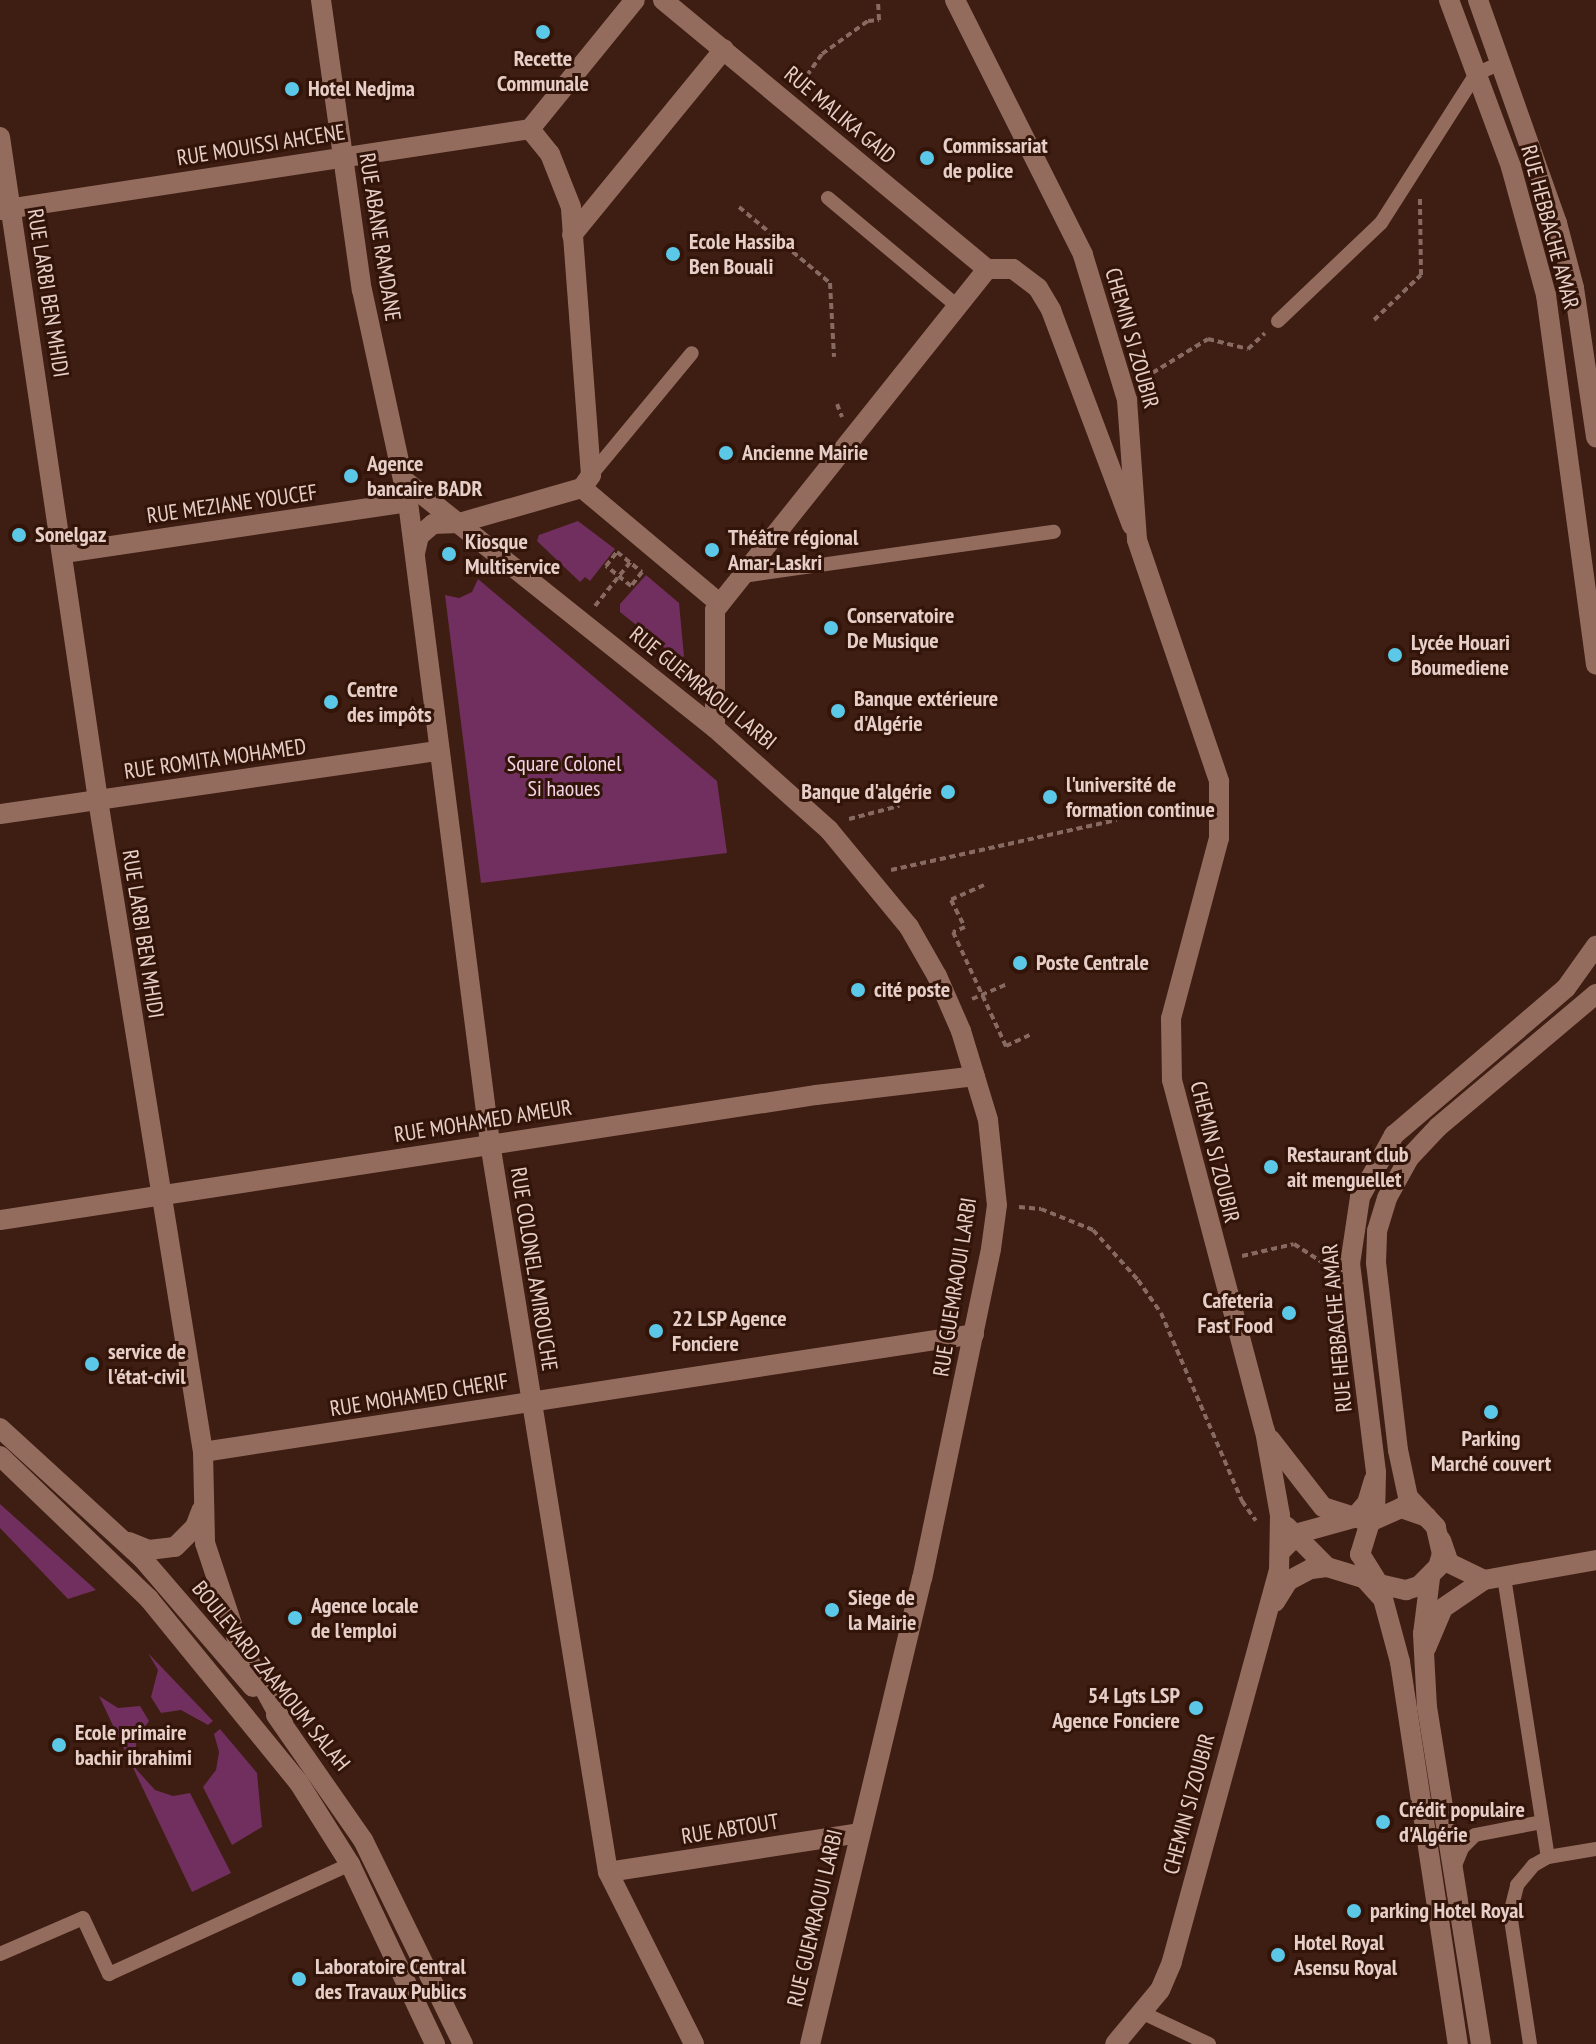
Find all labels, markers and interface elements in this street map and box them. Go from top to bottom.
marker: Recette Communale [534,23,552,41]
place label: Recette Communale [497,45,589,96]
street label: RUE MALIKA GAID [779,61,901,169]
place label: Hotel Nedjma [308,76,415,102]
marker: Hotel Nedjma [283,80,301,98]
street label: RUE MOUISSI AHCENE [175,119,347,171]
place label: Commissariat de police [943,132,1048,184]
street label: RUE HEBBACHE AMAR [1515,142,1585,312]
marker: Commissariat de police [918,149,936,167]
street label: RUE ABANE RAMDANE [354,151,406,323]
street label: RUE LARBI BEN MHIDI [22,207,74,379]
place label: Ecole Hassiba Ben Bouali [689,228,795,280]
marker: Ecole Hassiba Ben Bouali [664,245,682,263]
street label: CHEMIN SI ZOUBIR [1099,265,1165,411]
place label: Ancienne Mairie [742,440,868,466]
marker: Ancienne Mairie [717,444,735,462]
place label: Agence bancaire BADR [367,450,482,502]
marker: Agence bancaire BADR [342,467,360,485]
street label: RUE MEZIANE YOUCEF [145,479,319,529]
place label: Sonelgaz [35,522,106,548]
place label: Théâtre régional Amar-Laskri [728,524,858,576]
marker: Sonelgaz [10,526,28,544]
place label: Kiosque Multiservice [465,528,560,580]
marker: Théâtre régional Amar-Laskri [703,541,721,559]
marker: Kiosque Multiservice [440,545,458,563]
place label: Conservatoire De Musique [847,602,955,654]
marker: Conservatoire De Musique [822,619,840,637]
street label: RUE GUEMRAOUI LARBI [624,621,782,755]
place label: Lycée Houari Boumediene [1411,629,1510,680]
marker: Lycée Houari Boumediene [1386,646,1404,664]
place label: Centre des impôts [347,676,432,728]
place label: Banque extérieure d'Algérie [854,685,998,736]
marker: Centre des impôts [322,693,340,711]
marker: Banque extérieure d'Algérie [829,702,847,720]
street label: RUE ROMITA MOHAMED [122,733,308,785]
park label: Square Colonel Si haoues [507,750,621,802]
place label: l'université de formation continue [1066,771,1215,822]
place label: Banque d'algérie [801,779,932,805]
marker: Banque d'algérie [939,783,957,801]
marker: l'université de formation continue [1041,788,1059,806]
street label: RUE LARBI BEN MHIDI [117,848,169,1020]
place label: Poste Centrale [1036,950,1149,976]
marker: Poste Centrale [1011,954,1029,972]
place label: cité poste [874,977,950,1003]
marker: cité poste [849,981,867,999]
street label: CHEMIN SI ZOUBIR [1185,1078,1245,1226]
street label: RUE MOHAMED AMEUR [392,1094,574,1148]
place label: Restaurant club ait menguellet [1287,1141,1409,1192]
marker: Restaurant club ait menguellet [1262,1158,1280,1176]
street label: RUE COLONEL AMIROUCHE [505,1165,563,1373]
street label: RUE GUEMRAOUI LARBI [928,1196,982,1378]
street label: RUE HEBBACHE AMAR [1316,1242,1358,1414]
place label: Cafeteria Fast Food [1197,1287,1273,1338]
marker: Cafeteria Fast Food [1280,1304,1298,1322]
place label: 22 LSP Agence Fonciere [672,1305,788,1356]
marker: 22 LSP Agence Fonciere [647,1322,665,1340]
place label: service de l'état-civil [108,1338,186,1390]
marker: service de l'état-civil [83,1355,101,1373]
street label: RUE MOHAMED CHERIF [328,1368,510,1422]
marker: Parking Marché couvert [1482,1403,1500,1421]
place label: Parking Marché couvert [1431,1425,1551,1476]
street label: BOULEVARD ZAAMOUM SALAH [186,1576,356,1776]
place label: Siege de la Mairie [848,1584,916,1636]
place label: Agence locale de l'emploi [311,1592,419,1644]
marker: Siege de la Mairie [823,1601,841,1619]
marker: Agence locale de l'emploi [286,1609,304,1627]
place label: 54 Lgts LSP Agence Fonciere [1052,1682,1180,1734]
marker: 54 Lgts LSP Agence Fonciere [1187,1699,1205,1717]
place label: Ecole primaire bachir ibrahimi [75,1719,192,1770]
street label: CHEMIN SI ZOUBIR [1157,1731,1221,1877]
marker: Ecole primaire bachir ibrahimi [50,1736,68,1754]
place label: Crédit populaire d'Algérie [1399,1796,1525,1848]
street label: RUE ABTOUT [679,1808,781,1850]
marker: Crédit populaire d'Algérie [1374,1813,1392,1831]
street label: RUE GUEMRAOUI LARBI [782,1827,848,2009]
place label: parking Hotel Royal [1370,1898,1524,1924]
marker: parking Hotel Royal [1345,1902,1363,1920]
place label: Hotel Royal Asensu Royal [1294,1929,1397,1980]
marker: Hotel Royal Asensu Royal [1269,1946,1287,1964]
place label: Laboratoire Central des Travaux Publics [315,1953,468,2004]
marker: Laboratoire Central des Travaux Publics [290,1970,308,1988]

